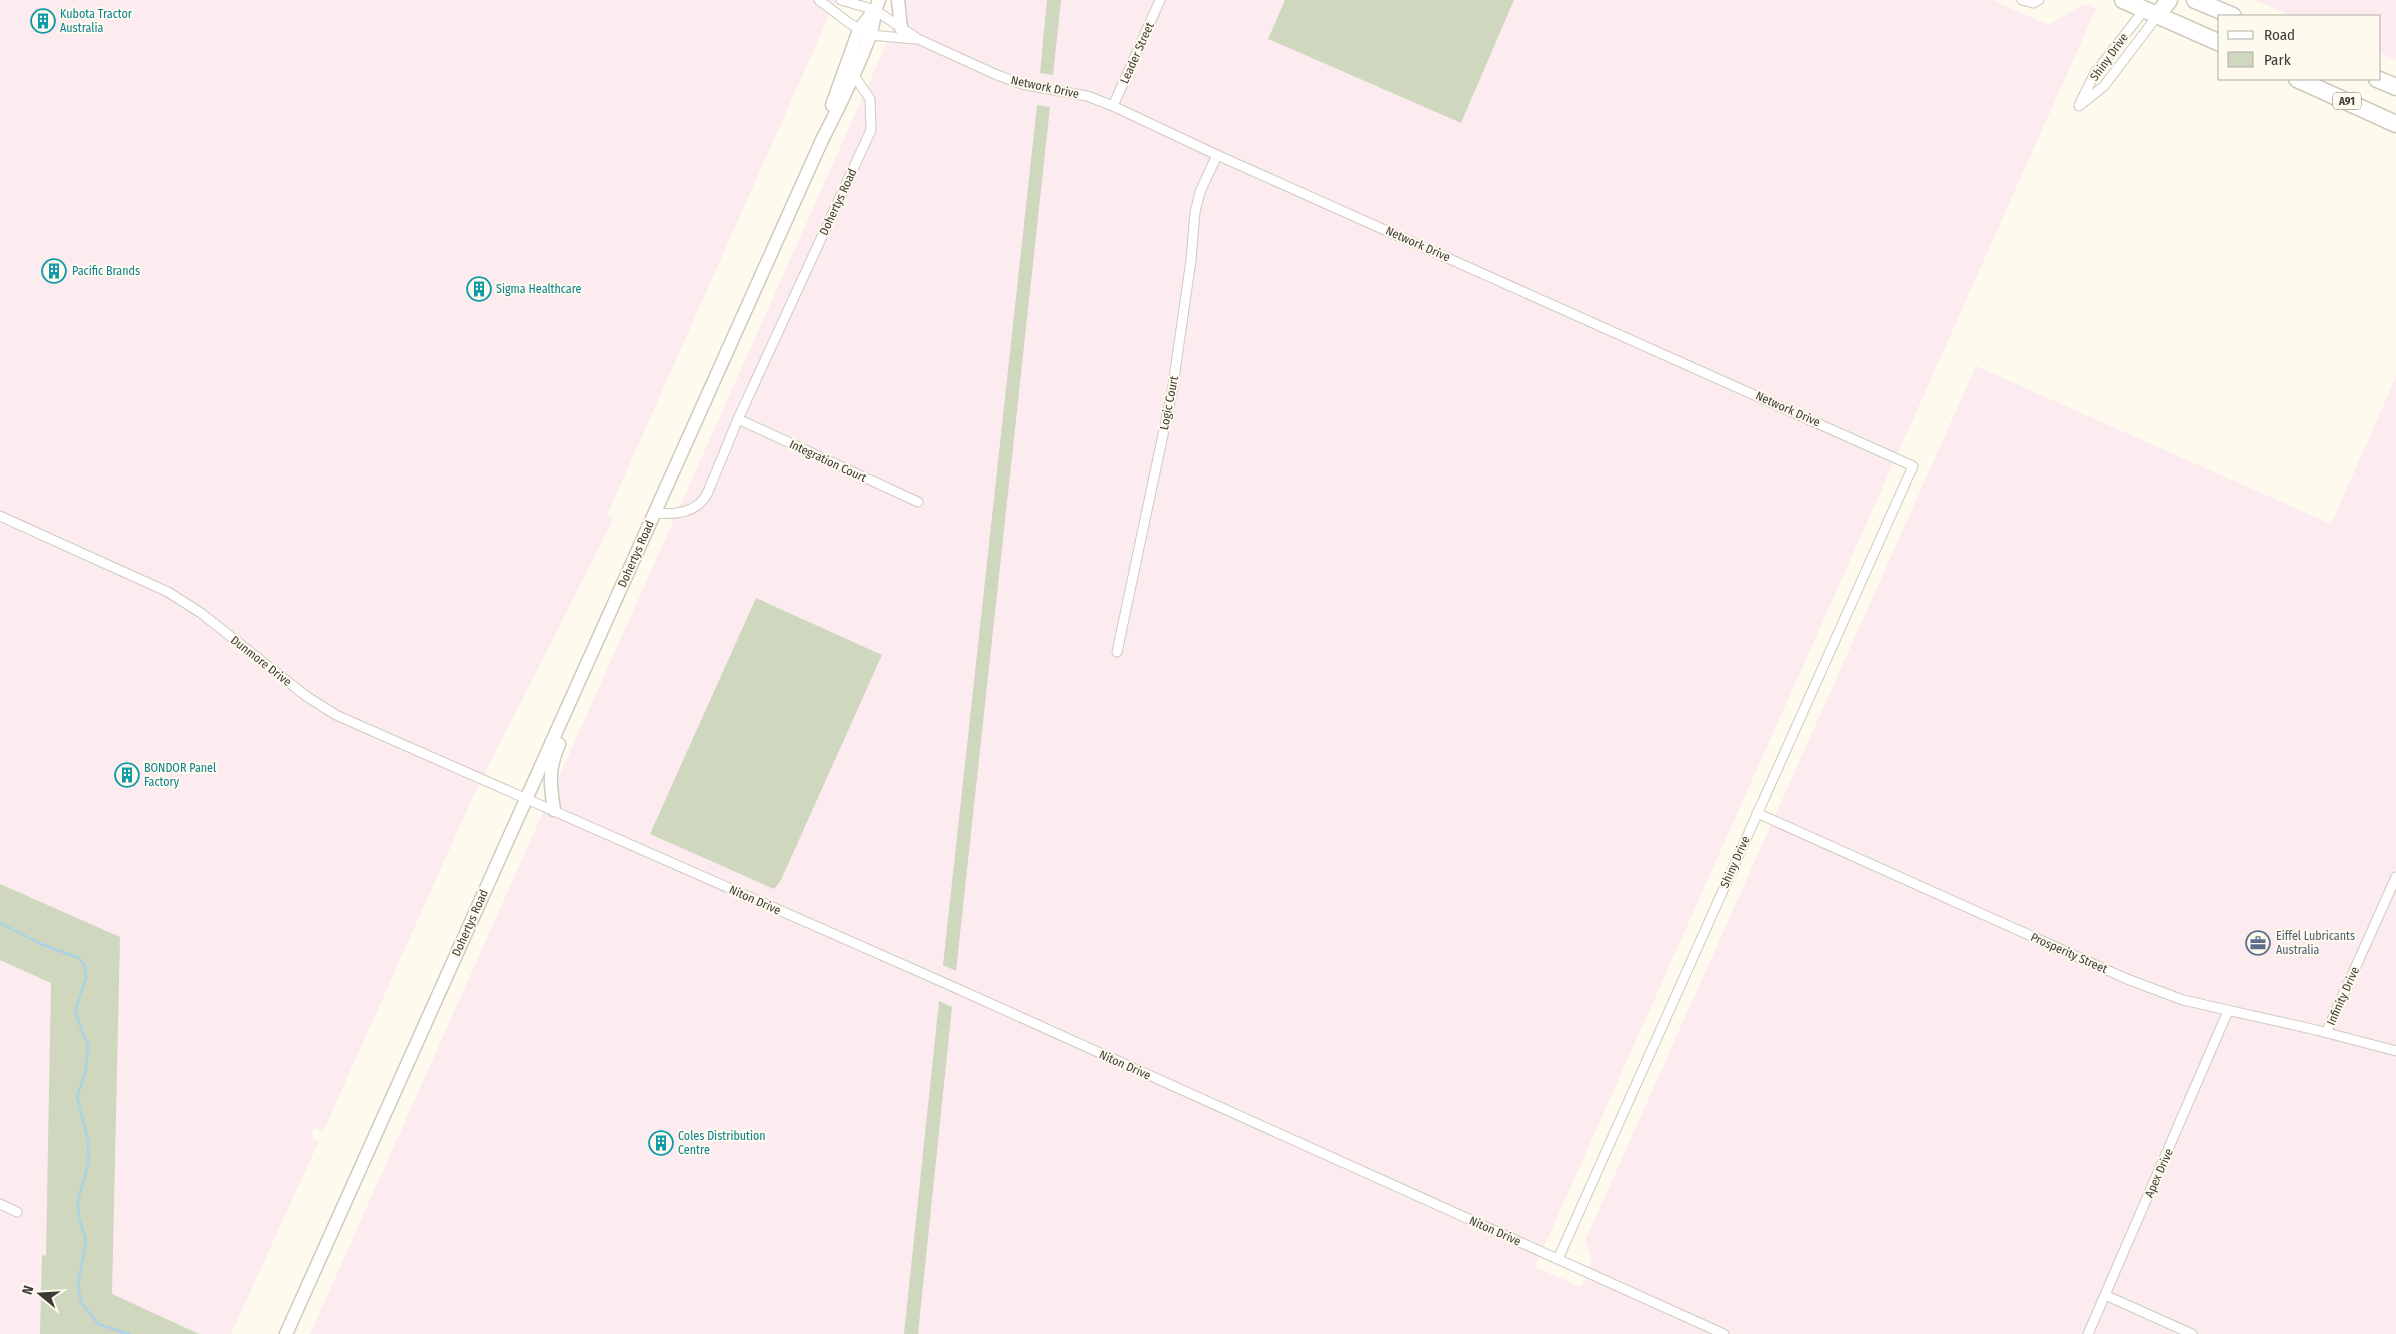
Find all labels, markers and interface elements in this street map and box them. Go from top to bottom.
place label: Kubota Tractor Australia [60,7,133,35]
building icon: Kubota Tractor Australia [30,8,56,34]
legend [2218,15,2381,80]
street label: Leader Street [1117,20,1157,86]
text: Road [2264,26,2295,44]
street label: Shiny Drive [2087,31,2131,83]
text: Park [2264,51,2291,69]
street label: Network Drive [1010,73,1080,101]
road number: A91 [2333,92,2361,110]
street label: Dohertys Road [817,167,859,237]
street label: Network Drive [1383,224,1453,265]
building icon: Pacific Brands [41,258,67,284]
place label: Pacific Brands [72,264,140,278]
building icon: Sigma Healthcare [466,276,492,302]
place label: Sigma Healthcare [496,282,582,296]
street label: Logic Court [1157,375,1181,431]
street label: Network Drive [1753,389,1823,430]
street label: Integration Court [787,437,869,485]
street label: Dohertys Road [615,518,657,590]
street label: Dunmore Drive [228,633,294,689]
place label: BONDOR Panel Factory [144,761,216,789]
building icon: BONDOR Panel Factory [114,762,140,788]
street label: Shiny Drive [1717,834,1753,890]
street label: Niton Drive [727,882,783,918]
street label: Dohertys Road [449,887,491,959]
place label: Eiffel Lubricants Australia [2276,929,2355,957]
street label: Prosperity Street [2029,930,2110,976]
office icon: Eiffel Lubricants Australia [2245,930,2271,956]
street label: Infinity Drive [2324,965,2362,1027]
street label: Niton Drive [1097,1047,1153,1083]
place label: Coles Distribution Centre [678,1129,766,1157]
building icon: Coles Distribution Centre [648,1130,674,1156]
street label: Apex Drive [2142,1146,2176,1200]
street label: Niton Drive [1467,1213,1523,1249]
north arrow [15,1269,65,1319]
text: N [19,1284,37,1297]

